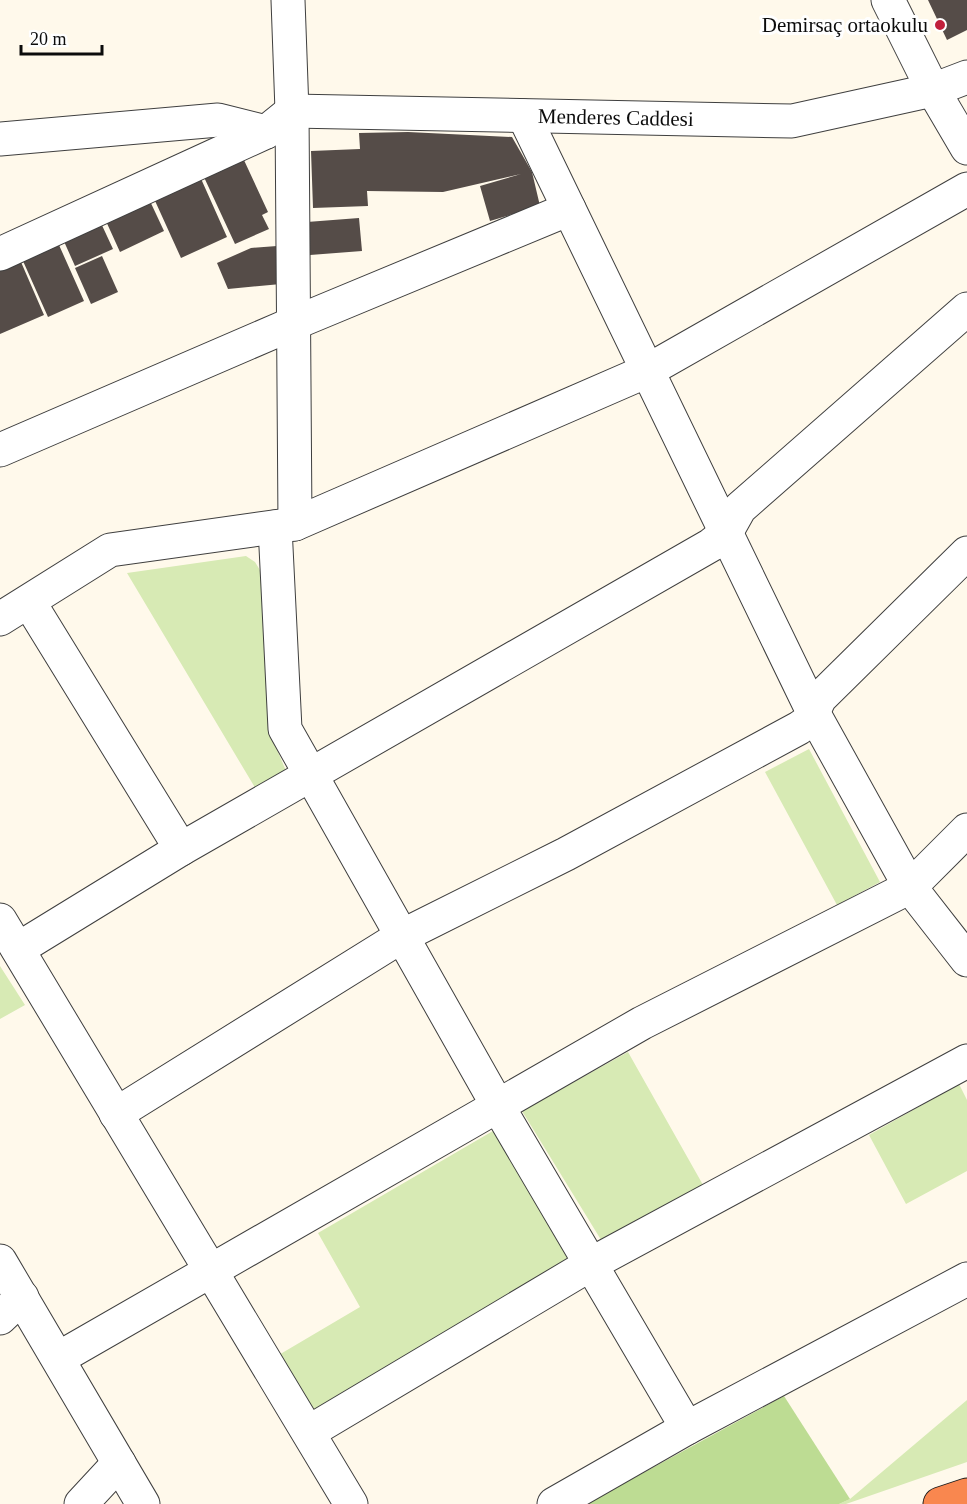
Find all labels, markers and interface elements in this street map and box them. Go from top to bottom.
place label: Demirsaç ortaokulu [762,13,928,37]
scale bar [21,18,102,56]
marker: Demirsaç ortaokulu [933,18,947,32]
text: 20 m [30,29,67,49]
street label: Menderes Caddesi [538,104,694,131]

